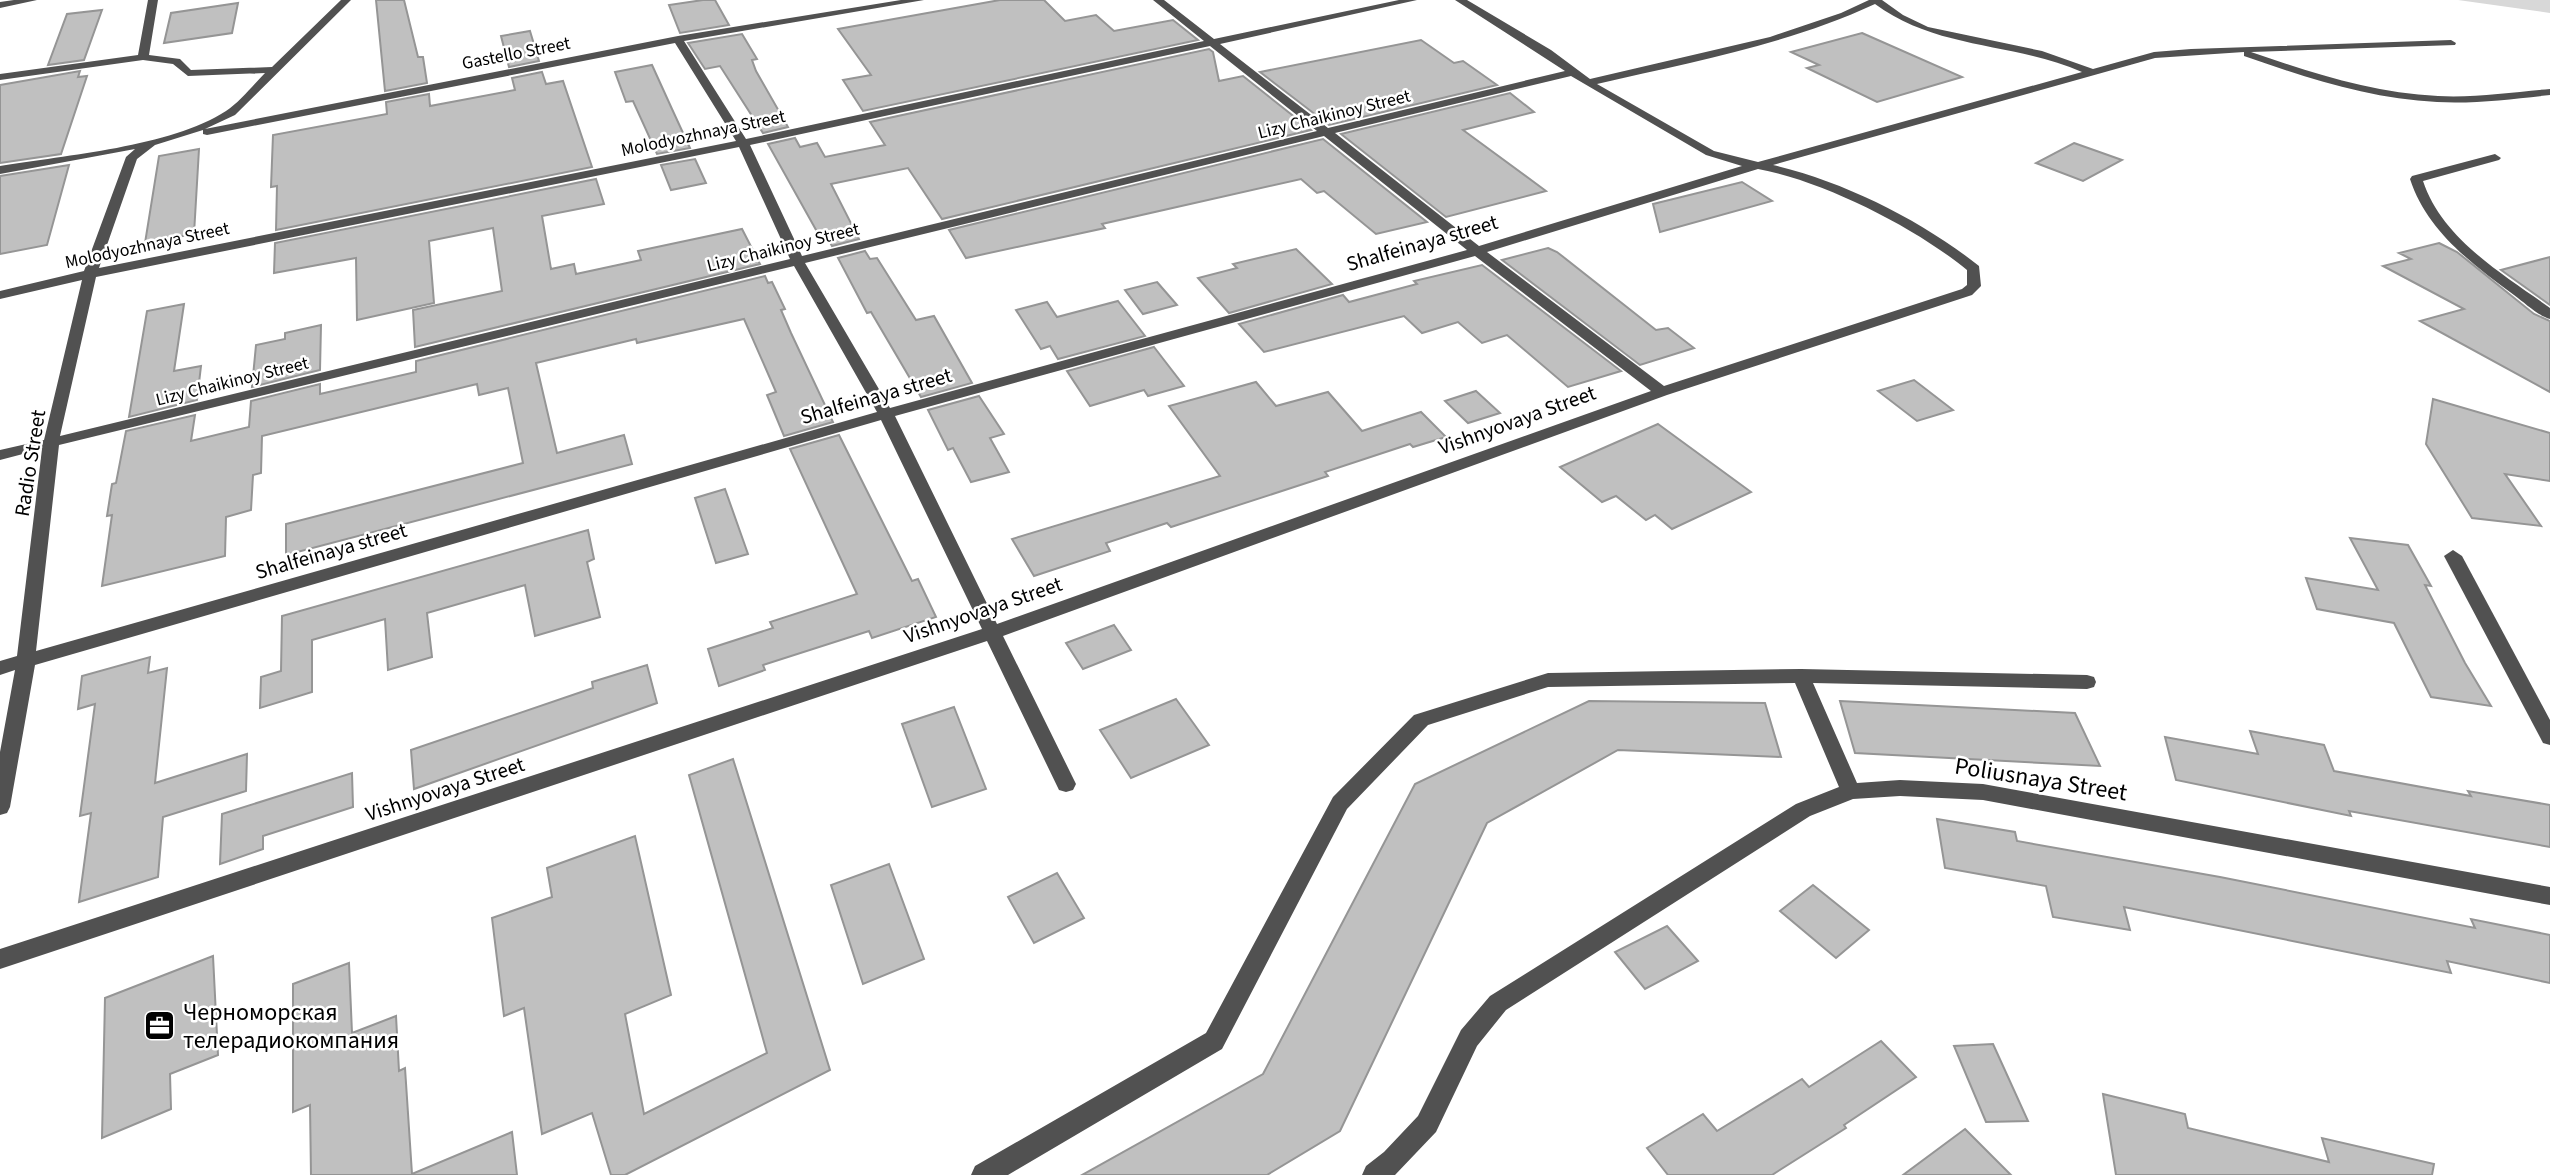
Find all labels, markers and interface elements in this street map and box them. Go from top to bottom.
street label: Gastello Street [460,31,572,76]
street label: Lizy Chaikinoy Street [1255,83,1413,146]
street label: Molodyozhnaya Street [619,104,788,163]
street label: Shalfeinaya street [1343,207,1501,279]
street label: Molodyozhnaya Street [63,216,232,275]
street label: Lizy Chaikinoy Street [704,216,862,279]
street label: Lizy Chaikinoy Street [153,350,311,413]
street label: Shalfeinaya street [797,360,955,432]
street label: Vishnyovaya Street [1434,378,1600,462]
street label: Radio Street [7,408,53,518]
street label: Shalfeinaya street [252,515,410,587]
street label: Vishnyovaya Street [900,569,1066,651]
street label: Vishnyovaya Street [362,749,528,829]
street label: Poliusnaya Street [1952,749,2130,810]
place label: Черноморская телерадиокомпания [183,995,399,1058]
office icon: Черноморская телерадиокомпания [143,1009,177,1043]

